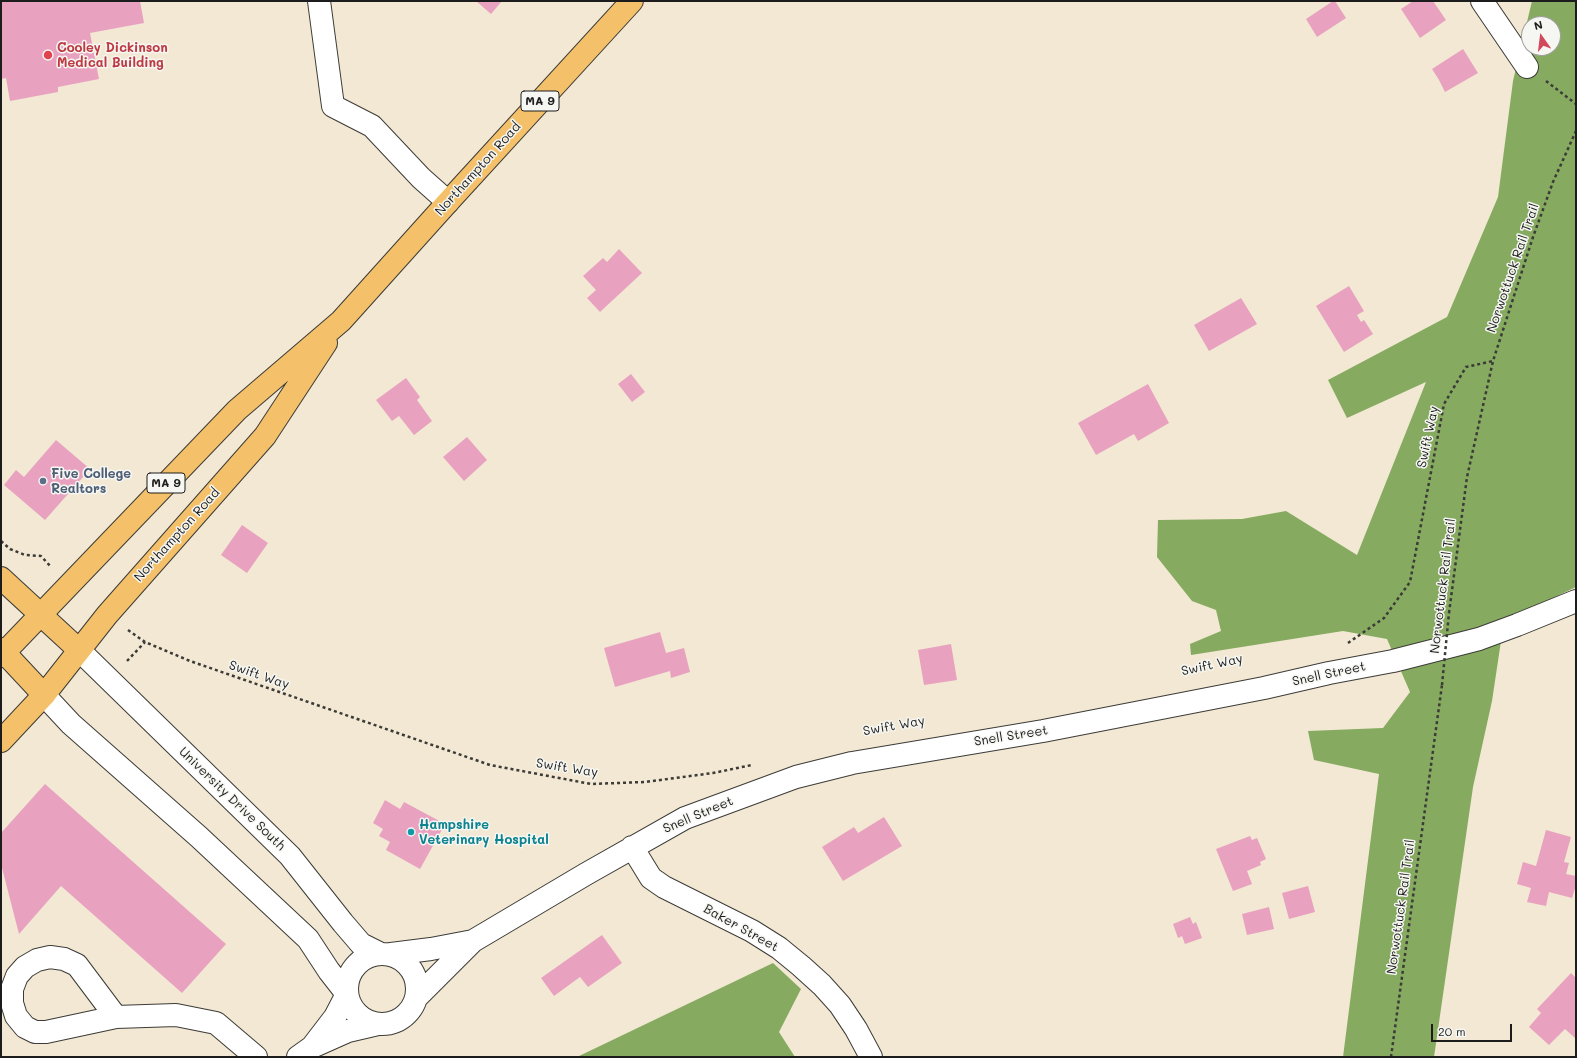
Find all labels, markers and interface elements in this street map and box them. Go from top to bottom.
north arrow [1521,16,1561,56]
text: N [1532,17,1544,33]
place label: Cooley Dickinson Medical Building [57,40,168,71]
marker: Cooley Dickinson Medical Building [42,49,54,61]
road number: MA 9 [521,91,559,111]
street label: Northampton Road [432,119,524,219]
street label: Norwottuck Rail Trail [1484,201,1542,335]
street label: Swift Way [1414,405,1442,469]
place label: Five College Realtors [51,466,131,497]
road number: MA 9 [147,473,185,493]
marker: Five College Realtors [38,476,48,486]
street label: Northampton Road [131,485,223,585]
street label: Norwottuck Rail Trail [1427,518,1459,654]
street label: Swift Way [1180,651,1244,679]
street label: Swift Way [227,657,291,693]
street label: Snell Street [1291,659,1367,689]
street label: Swift Way [862,713,926,739]
street label: Snell Street [973,722,1049,750]
street label: University Drive South [176,744,288,854]
street label: Swift Way [535,755,599,781]
street label: Snell Street [661,793,735,837]
place label: Hampshire Veterinary Hospital [419,817,549,848]
marker: Hampshire Veterinary Hospital [406,827,416,837]
street label: Norwottuck Rail Trail [1384,839,1418,975]
street label: Baker Street [701,901,781,955]
scale bar [1433,1016,1514,1042]
text: 20 m [1438,1023,1466,1039]

